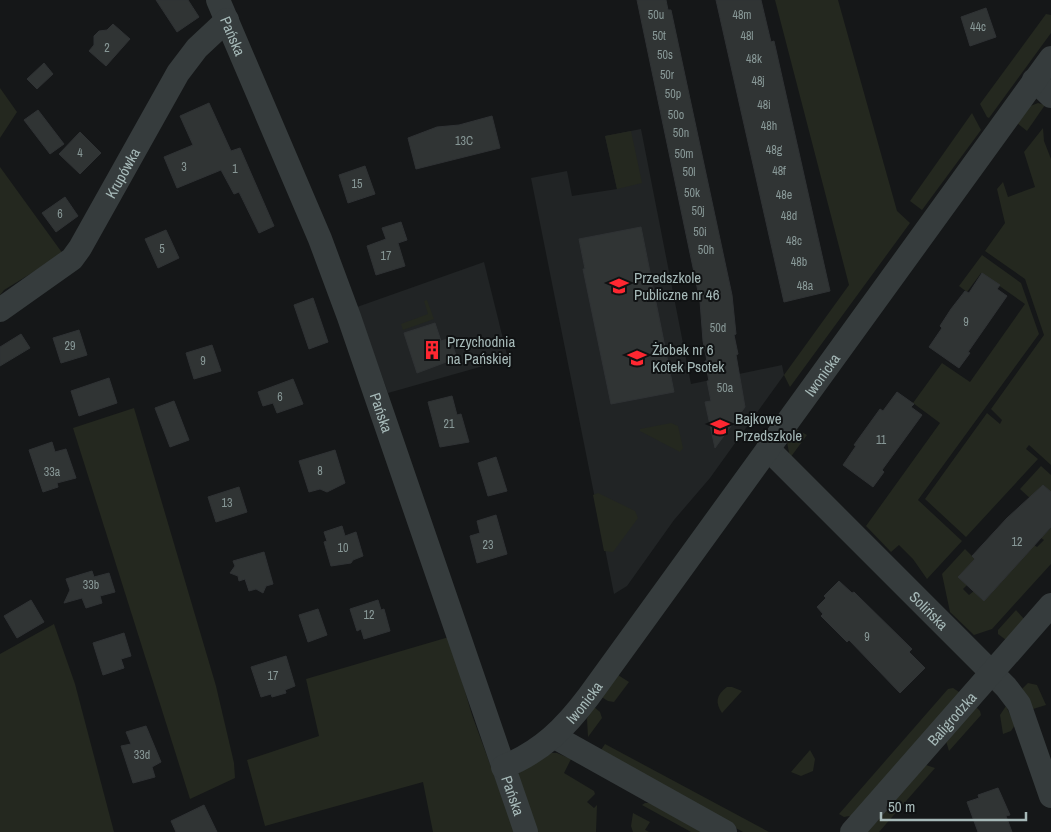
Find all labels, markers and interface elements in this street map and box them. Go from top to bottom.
house number: 50u [648,7,664,23]
house number: 48m [732,7,752,23]
street label: Pańska [216,13,251,59]
house number: 44c [970,19,986,35]
house number: 50t [652,28,666,44]
house number: 48l [740,28,754,44]
house number: 2 [104,40,110,56]
house number: 50s [657,47,673,63]
house number: 48k [746,51,762,67]
house number: 50r [660,67,675,83]
house number: 48j [751,73,765,89]
house number: 50p [665,86,681,102]
house number: 48i [757,97,771,113]
house number: 50o [668,107,684,123]
house number: 48h [761,118,777,134]
house number: 50n [673,125,689,141]
house number: 13C [455,133,473,149]
house number: 48g [766,142,783,158]
street label: Krupówka [100,144,145,202]
house number: 4 [77,145,83,161]
house number: 50m [674,146,694,162]
house number: 3 [181,159,187,175]
house number: 1 [232,161,238,177]
house number: 48f [772,163,786,179]
house number: 50l [682,164,696,180]
house number: 15 [352,176,363,192]
house number: 50k [684,185,700,201]
house number: 48e [776,187,792,203]
house number: 50j [691,203,705,219]
house number: 6 [57,206,63,222]
house number: 48d [781,208,797,224]
house number: 50i [693,224,707,240]
house number: 48c [786,233,802,249]
house number: 5 [159,241,165,257]
house number: 50h [698,242,714,258]
house number: 17 [381,248,392,264]
house number: 48b [791,254,807,270]
place label: Przedszkole Publiczne nr 46 [634,267,720,305]
school or university icon: Przedszkole Publiczne nr 46 [608,275,630,297]
house number: 48a [797,278,814,294]
house number: 9 [963,314,969,330]
house number: 50d [710,320,726,336]
place label: Przychodnia na Pańskiej [447,331,516,369]
house number: 29 [65,338,75,354]
building icon: Przychodnia na Pańskiej [421,339,443,361]
place label: Żłobek nr 6 Kotek Psotek [652,339,725,377]
school or university icon: Żłobek nr 6 Kotek Psotek [626,347,648,369]
street label: Iwonicka [799,349,845,400]
house number: 9 [200,353,206,369]
house number: 50a [717,380,734,396]
house number: 6 [277,389,283,405]
street label: Pańska [365,390,398,435]
place label: Bajkowe Przedszkole [735,408,802,446]
house number: 21 [444,416,455,432]
school or university icon: Bajkowe Przedszkole [709,416,731,438]
house number: 11 [876,432,887,448]
house number: 8 [317,463,323,479]
house number: 33a [44,464,61,480]
house number: 13 [222,495,232,511]
house number: 12 [1012,534,1022,550]
house number: 23 [483,537,493,553]
house number: 10 [338,540,348,556]
house number: 33b [83,577,99,593]
street label: Solińska [905,586,953,634]
house number: 12 [364,607,374,623]
house number: 9 [864,629,870,645]
house number: 17 [268,668,279,684]
street label: Iwonicka [561,677,607,728]
street label: Baligrodzka [922,687,981,750]
house number: 33d [134,747,150,763]
street label: Pańska [497,773,530,818]
scale bar [881,790,1026,822]
text: 50 m [888,796,915,817]

